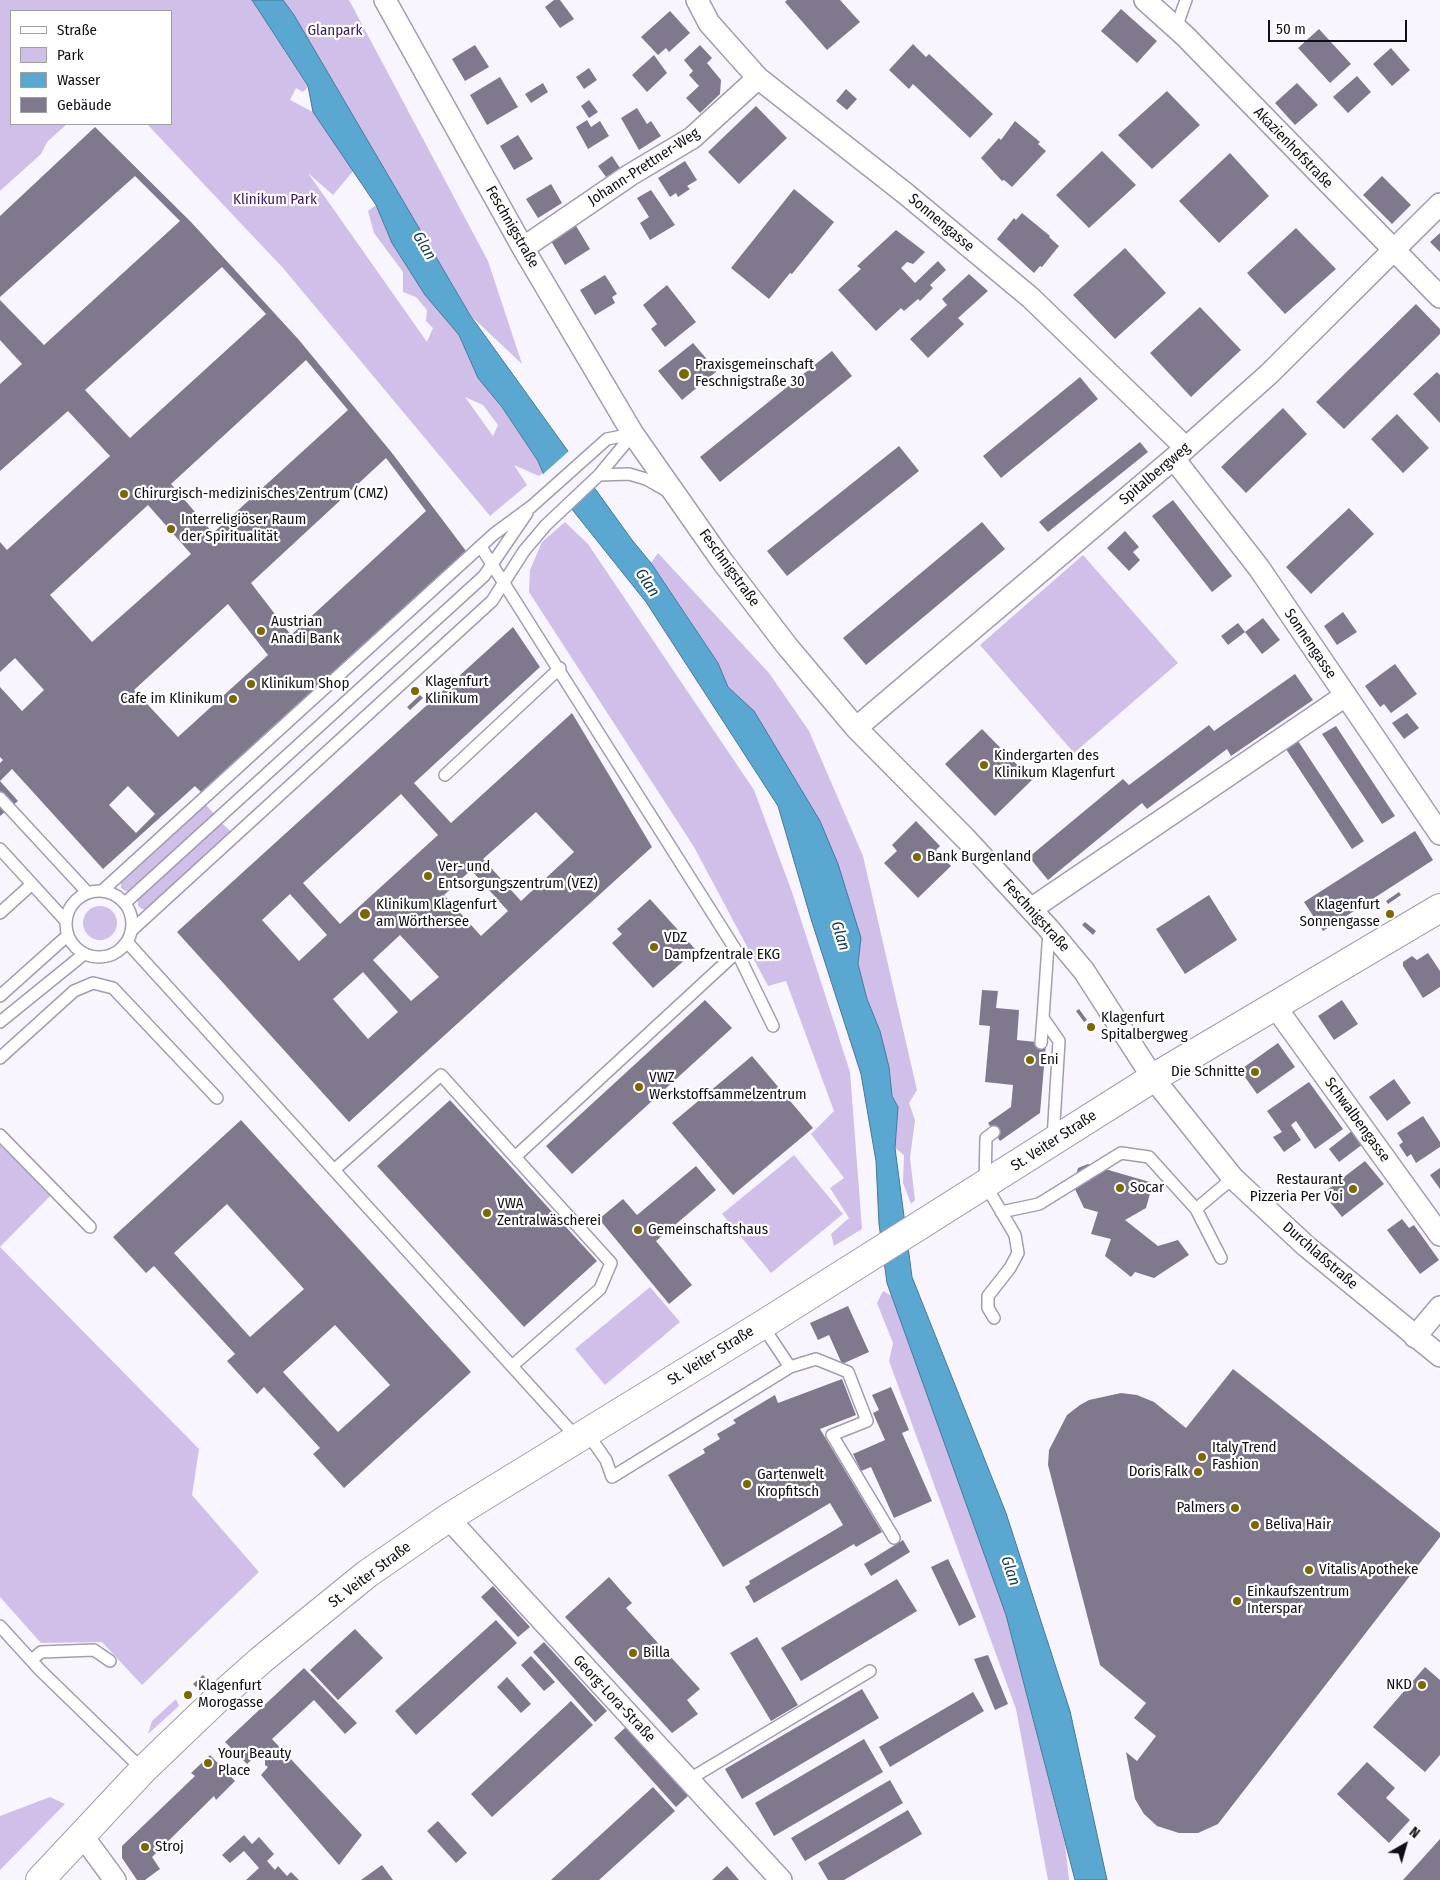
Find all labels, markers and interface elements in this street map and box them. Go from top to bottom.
legend [10,10,172,125]
scale bar [1270,10,1409,42]
text: 50 m [1276,20,1306,38]
text: Straße [57,21,97,39]
park label: Glanpark [307,22,363,40]
text: Park [57,46,84,64]
text: Wasser [57,71,100,89]
text: Gebäude [57,96,112,114]
street label: Akazienhofstraße [1250,104,1336,192]
street label: Johann-Prettner-Weg [585,124,703,210]
street label: Feschnigstraße [481,183,543,271]
street label: Sonnengasse [904,190,978,256]
park label: Klinikum Park [233,191,317,209]
water label: Glan [408,228,440,264]
place label: Praxisgemeinschaft Feschnigstraße 30 [695,356,814,391]
marker: Praxisgemeinschaft Feschnigstraße 30 [677,367,691,381]
street label: Spitalbergweg [1116,439,1194,509]
place label: Chirurgisch-medizinisches Zentrum (CMZ) [134,485,388,503]
marker: Chirurgisch-medizinisches Zentrum (CMZ) [118,488,130,500]
place label: Interreligiöser Raum der Spiritualität [181,511,306,546]
marker: Interreligiöser Raum der Spiritualität [165,523,177,535]
street label: Feschnigstraße [695,526,763,610]
water label: Glan [631,565,663,601]
street label: Sonnengasse [1280,606,1340,682]
place label: Austrian Anadi Bank [271,613,340,648]
marker: Austrian Anadi Bank [255,625,267,637]
place label: Klagenfurt Klinikum [425,673,489,708]
place label: Klinikum Shop [261,675,349,693]
marker: Klinikum Shop [245,678,257,690]
marker: Klagenfurt Klinikum [409,685,421,697]
place label: Cafe im Klinikum [120,690,223,708]
marker: Cafe im Klinikum [227,693,239,705]
place label: Kindergarten des Klinikum Klagenfurt [994,747,1115,782]
marker: Kindergarten des Klinikum Klagenfurt [978,759,990,771]
place label: Bank Burgenland [927,848,1031,866]
marker: Bank Burgenland [911,851,923,863]
place label: Ver- und Entsorgungszentrum (VEZ) [438,858,598,893]
marker: Ver- und Entsorgungszentrum (VEZ) [422,870,434,882]
street label: Feschnigstraße [999,876,1073,956]
place label: Klinikum Klagenfurt am Wörthersee [376,896,497,931]
place label: Klagenfurt Sonnengasse [1299,896,1380,931]
marker: Klinikum Klagenfurt am Wörthersee [358,907,372,921]
marker: Klagenfurt Sonnengasse [1384,908,1396,920]
water label: Glan [826,919,854,953]
place label: VDZ Dampfzentrale EKG [664,929,780,964]
marker: VDZ Dampfzentrale EKG [648,941,660,953]
place label: Klagenfurt Spitalbergweg [1101,1009,1188,1044]
marker: Klagenfurt Spitalbergweg [1085,1021,1097,1033]
place label: Eni [1040,1051,1059,1069]
marker: Eni [1024,1054,1036,1066]
place label: Die Schnitte [1171,1063,1245,1081]
marker: Die Schnitte [1249,1066,1261,1078]
place label: VWZ Werkstoffsammelzentrum [649,1069,807,1104]
street label: Schwalbengasse [1320,1074,1394,1166]
marker: VWZ Werkstoffsammelzentrum [633,1081,645,1093]
street label: St. Veiter Straße [1008,1107,1100,1175]
place label: Restaurant Pizzeria Per Voi [1250,1171,1343,1206]
place label: Socar [1130,1179,1164,1197]
marker: Socar [1114,1182,1126,1194]
marker: Restaurant Pizzeria Per Voi [1347,1183,1359,1195]
place label: VWA Zentralwäscherei [497,1195,601,1230]
marker: VWA Zentralwäscherei [481,1207,493,1219]
street label: Durchlaßstraße [1279,1218,1361,1294]
place label: Gemeinschaftshaus [648,1221,768,1239]
marker: Gemeinschaftshaus [632,1224,644,1236]
street label: St. Veiter Straße [665,1322,757,1390]
place label: Italy Trend Fashion [1212,1439,1277,1474]
marker: Italy Trend Fashion [1196,1451,1208,1463]
place label: Doris Falk [1129,1463,1188,1481]
place label: Gartenwelt Kropfitsch [757,1466,824,1501]
marker: Doris Falk [1192,1466,1204,1478]
marker: Gartenwelt Kropfitsch [741,1478,753,1490]
place label: Palmers [1176,1499,1225,1517]
marker: Palmers [1229,1502,1241,1514]
place label: Beliva Hair [1265,1516,1331,1534]
marker: Beliva Hair [1249,1519,1261,1531]
street label: St. Veiter Straße [325,1538,415,1612]
water label: Glan [996,1554,1024,1588]
place label: Vitalis Apotheke [1319,1561,1418,1579]
marker: Vitalis Apotheke [1303,1564,1315,1576]
place label: Einkaufszentrum Interspar [1247,1583,1349,1618]
marker: Einkaufszentrum Interspar [1231,1595,1243,1607]
place label: Billa [643,1644,670,1662]
marker: Billa [627,1647,639,1659]
street label: Georg-Lora-Straße [569,1652,659,1746]
place label: NKD [1386,1676,1412,1694]
place label: Klagenfurt Morogasse [198,1677,263,1712]
marker: NKD [1416,1679,1428,1691]
marker: Klagenfurt Morogasse [182,1689,194,1701]
place label: Your Beauty Place [218,1745,291,1780]
marker: Your Beauty Place [202,1757,214,1769]
north arrow [1380,1820,1430,1870]
text: N [1406,1824,1423,1842]
place label: Stroj [155,1838,184,1856]
marker: Stroj [139,1841,151,1853]

